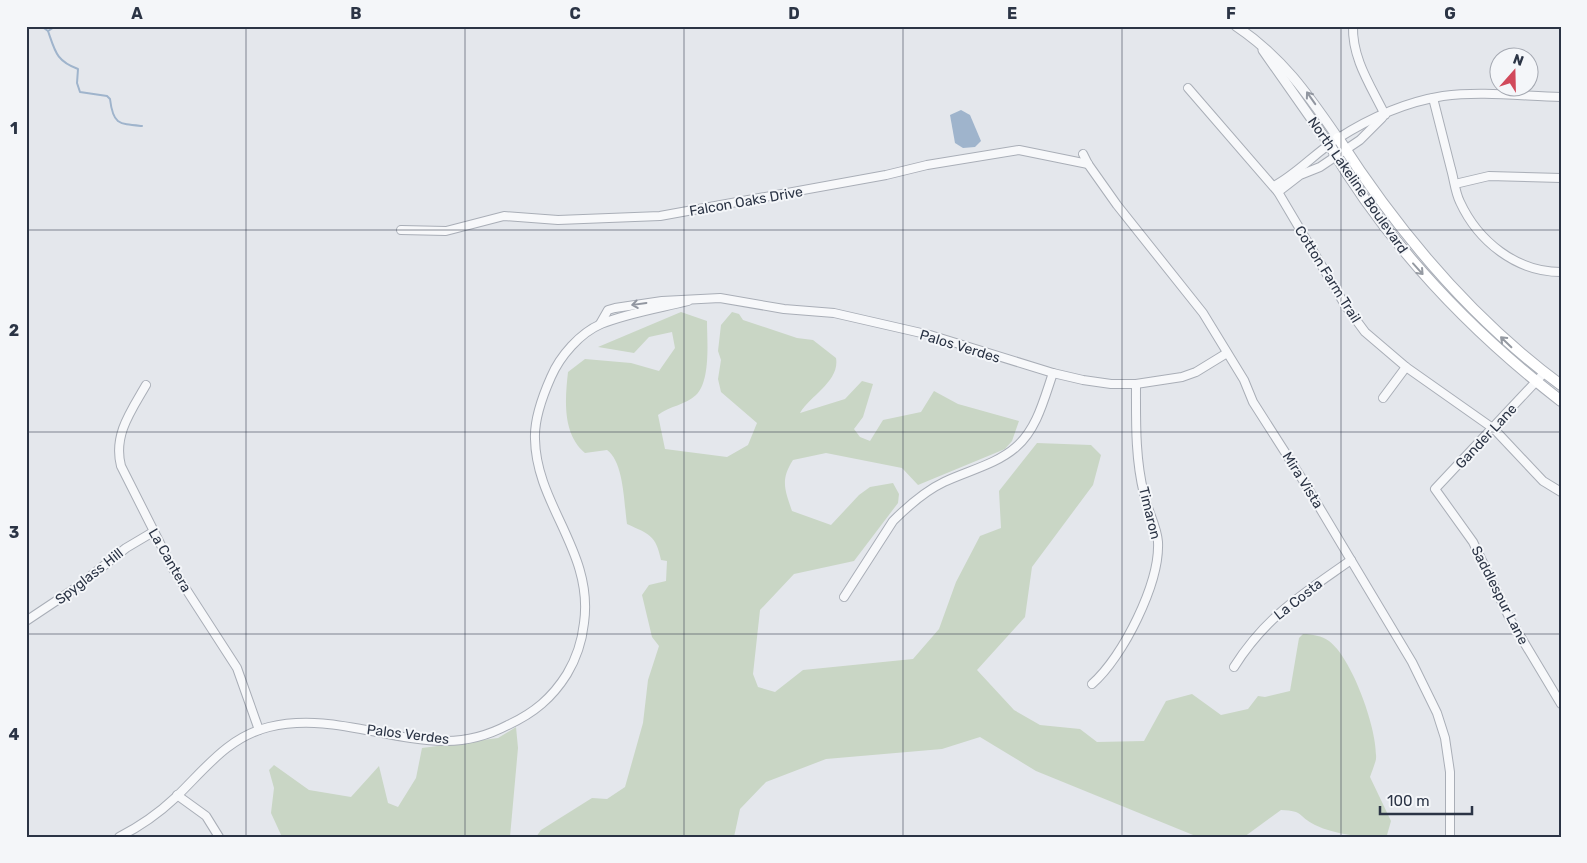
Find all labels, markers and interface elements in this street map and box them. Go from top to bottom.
text: A [131,4,143,23]
text: B [350,4,362,23]
text: C [569,4,581,23]
text: D [788,4,800,23]
text: E [1007,4,1017,23]
text: F [1226,4,1236,23]
text: G [1444,4,1456,23]
north arrow [1490,48,1540,98]
text: N [1511,51,1526,70]
one-way arrow [1306,91,1316,105]
street label: North Lakeline Boulevard [1304,114,1411,257]
text: 1 [10,119,18,138]
street label: Falcon Oaks Drive [688,183,804,220]
street label: Cotton Farm Trail [1291,223,1364,326]
one-way arrow [1412,263,1424,276]
one-way arrow [632,299,648,309]
text: 2 [9,321,19,340]
street label: Palos Verdes [918,326,1002,367]
one-way arrow [1500,336,1513,348]
street label: Gander Lane [1452,400,1521,472]
street label: Mira Vista [1279,449,1327,512]
street label: Timaron [1135,485,1164,541]
text: 3 [9,523,19,542]
street label: La Cantera [145,525,195,595]
street label: Saddlespur Lane [1467,543,1532,648]
street label: Spyglass Hill [52,545,127,608]
street label: La Costa [1271,575,1326,624]
street label: Palos Verdes [366,721,450,748]
text: 4 [9,725,20,744]
scale bar [1380,783,1472,815]
text: 100 m [1387,792,1429,810]

